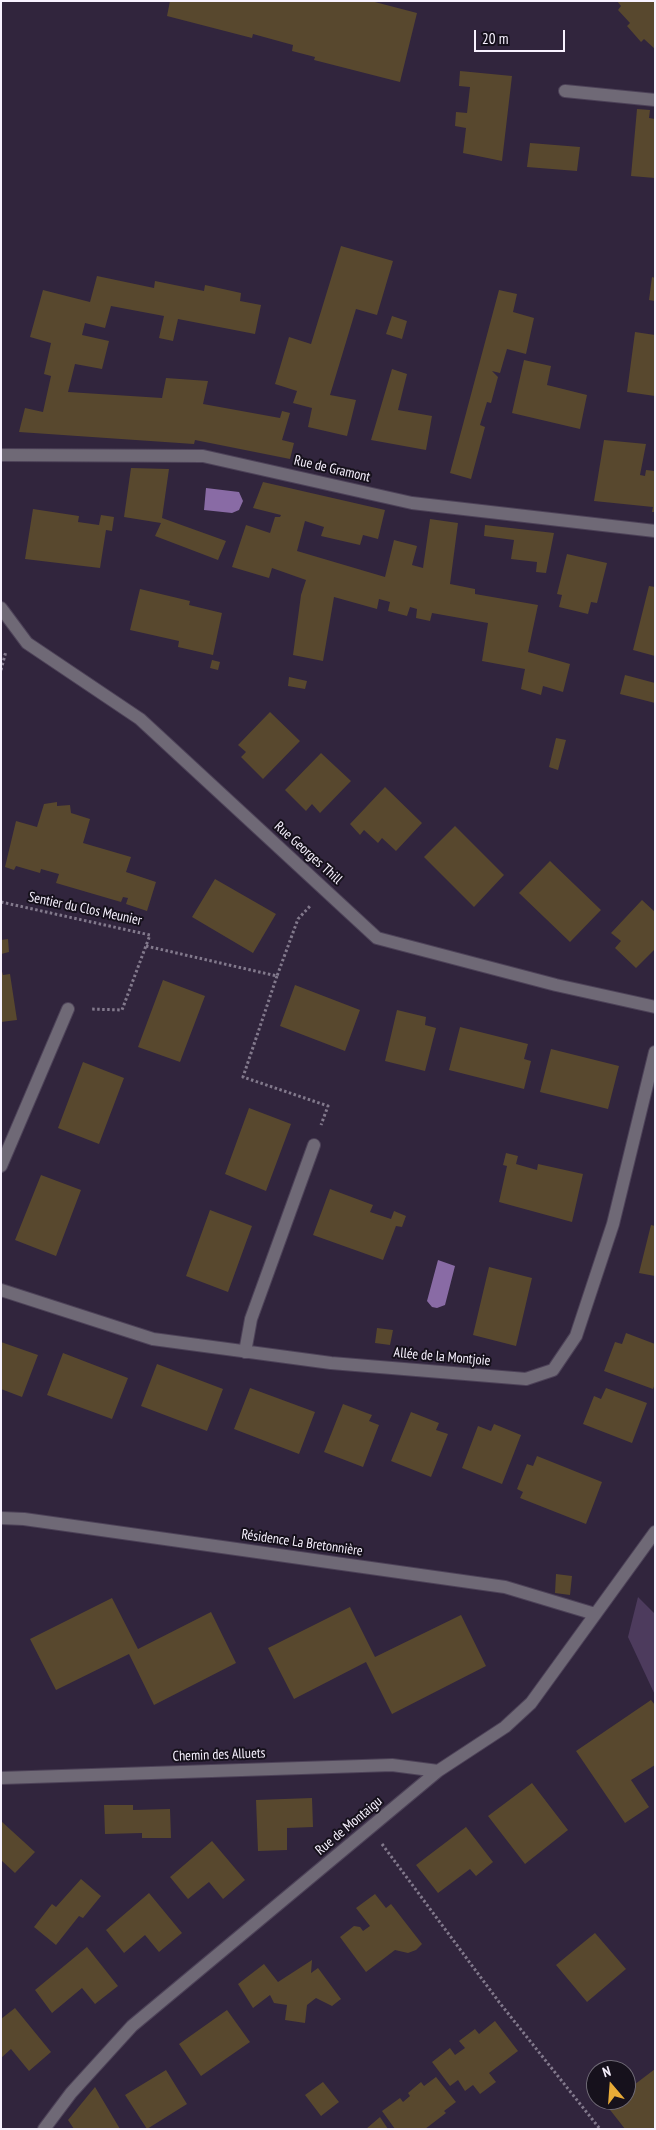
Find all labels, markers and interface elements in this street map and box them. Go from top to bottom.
scale bar [476,20,567,52]
text: 20 m [482,29,508,48]
street label: Rue de Gramont [292,452,372,486]
street label: Rue Georges Thill [271,818,345,888]
street label: Sentier du Clos Meunier [27,889,143,929]
street label: Allée de la Montjoie [393,1344,491,1370]
street label: Résidence La Bretonnière [240,1526,364,1560]
street label: Chemin des Alluets [172,1745,266,1765]
street label: Rue de Montaigu [312,1793,386,1859]
north arrow [586,2060,636,2110]
text: N [600,2062,613,2081]

